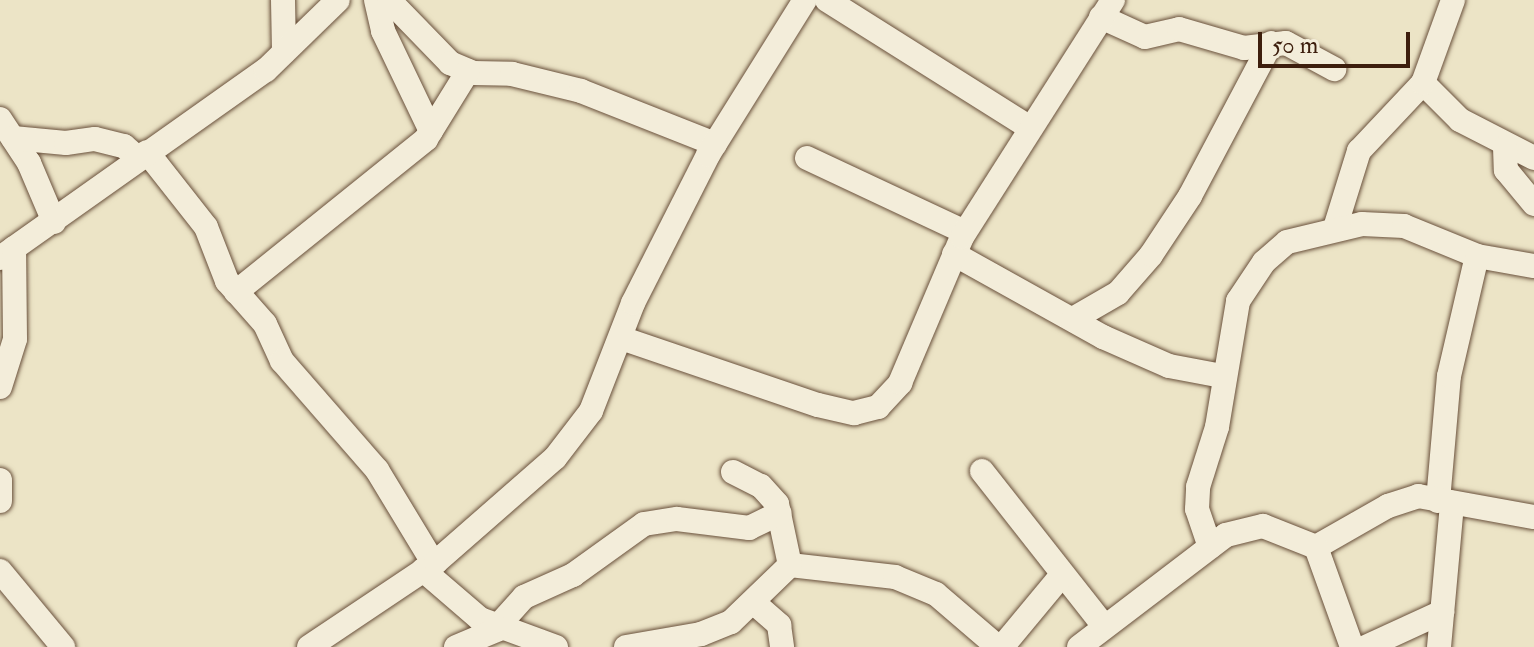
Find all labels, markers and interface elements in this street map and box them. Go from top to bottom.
scale bar [1262,16,1414,66]
text: 50 m [1272,30,1318,61]

